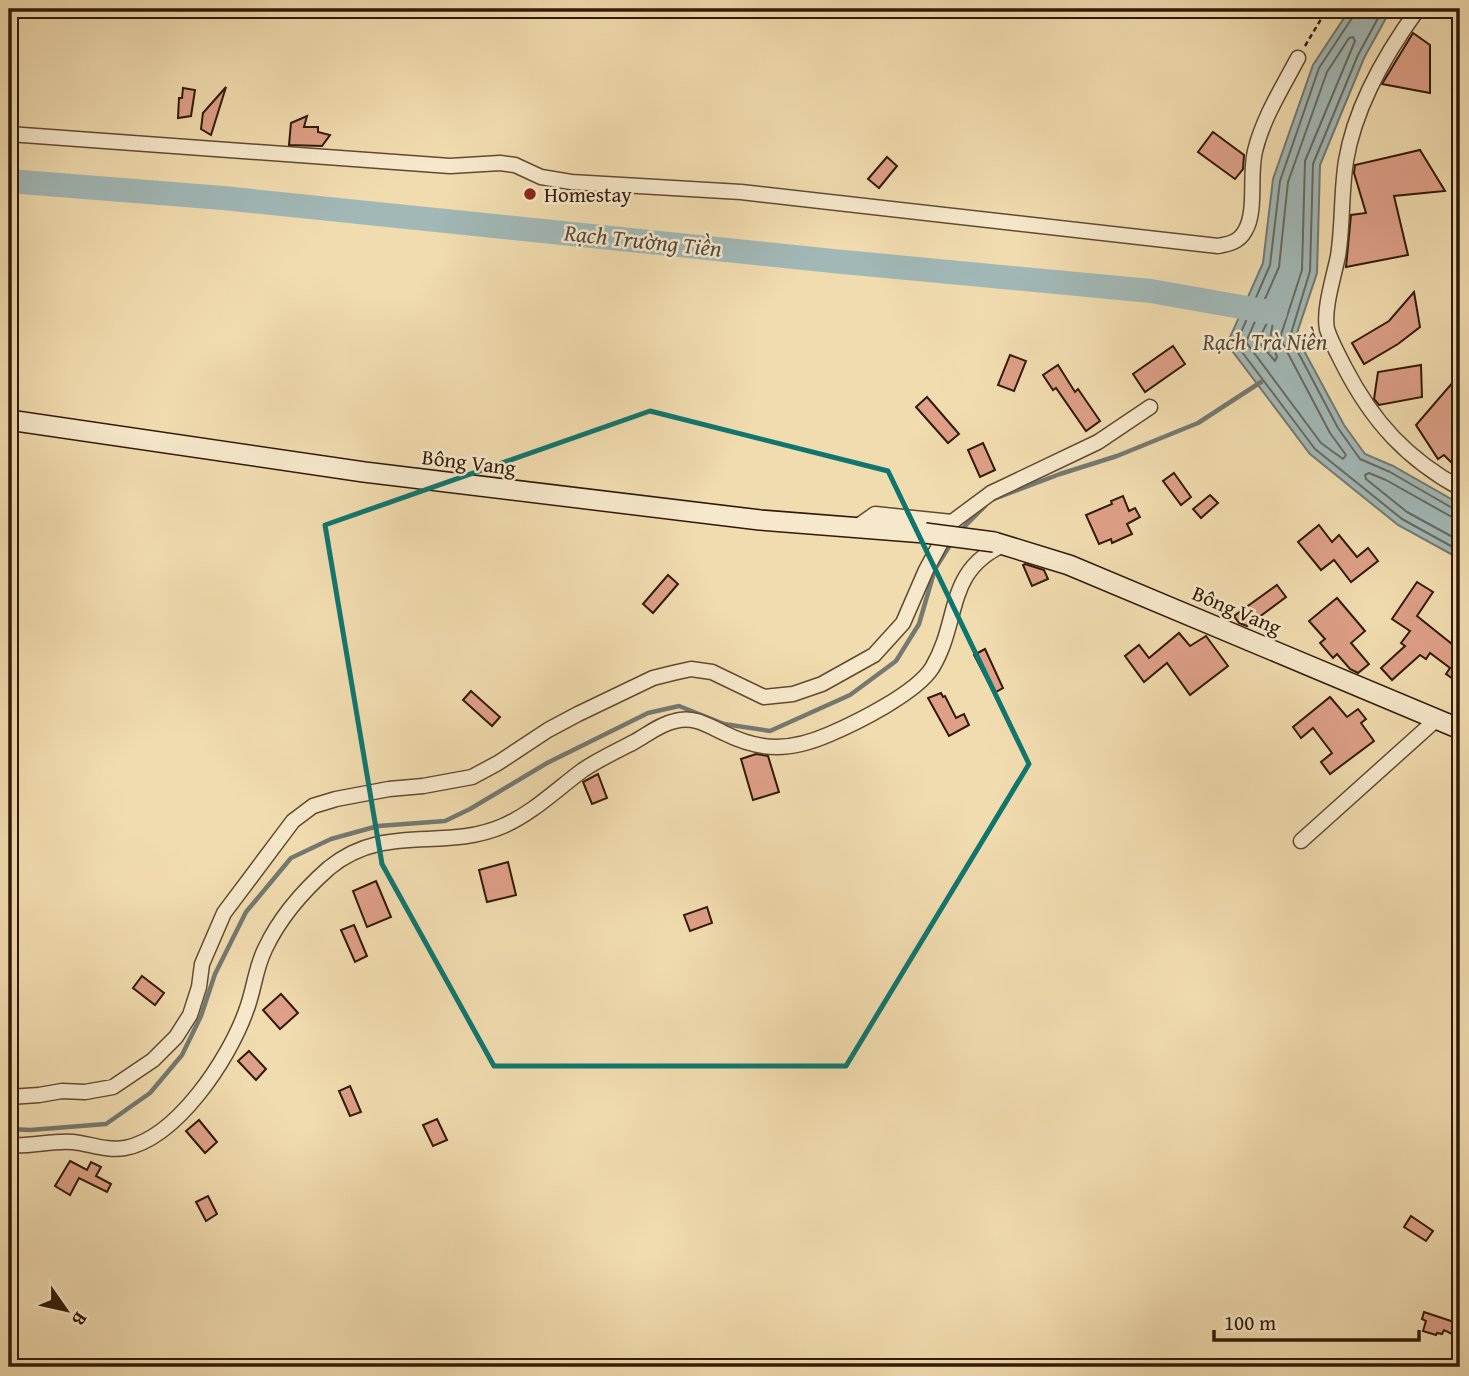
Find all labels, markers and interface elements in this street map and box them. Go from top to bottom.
place label: Homestay [544,179,632,210]
marker: Homestay [522,186,538,202]
water label: Rạch Trường Tiền [562,215,724,265]
water label: Rạch Trà Niền [1202,325,1328,358]
street label: Bông Vang [420,441,518,483]
street label: Bông Vang [1188,577,1287,643]
north arrow [32,1274,102,1344]
scale bar [1214,1299,1418,1343]
text: B [65,1307,95,1332]
text: 100 m [1224,1307,1276,1338]

